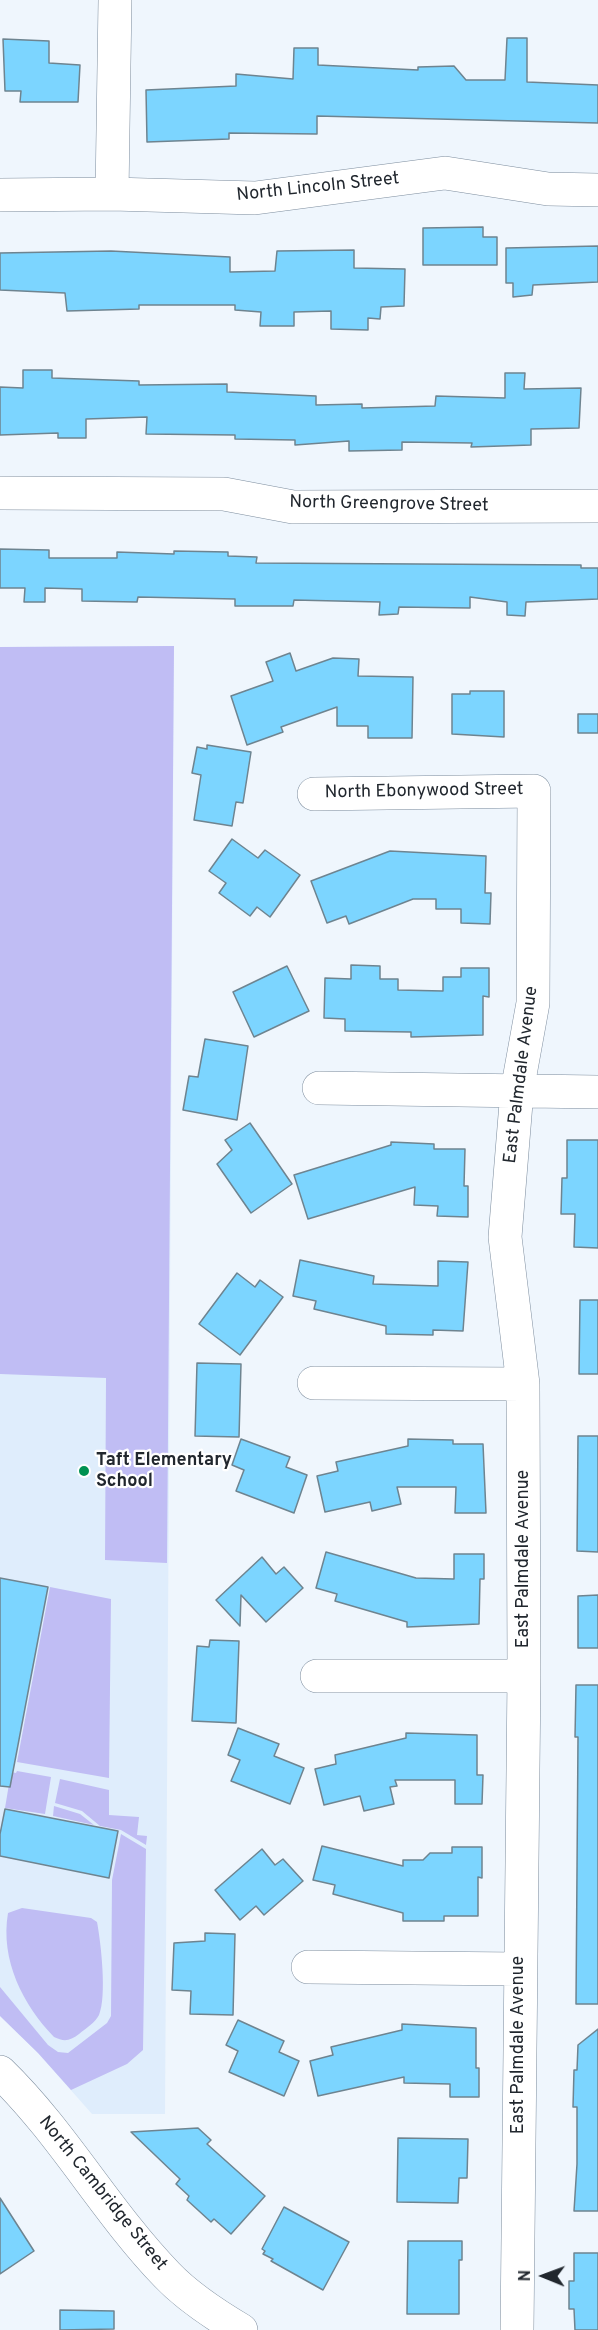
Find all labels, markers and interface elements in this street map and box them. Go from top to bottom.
street label: North Lincoln Street [235,169,401,207]
street label: North Greengrove Street [289,492,489,518]
street label: North Ebonywood Street [324,779,524,805]
street label: East Palmdale Avenue [500,985,544,1165]
place label: Taft Elementary School [96,1450,232,1492]
marker: Taft Elementary School [77,1464,91,1478]
street label: East Palmdale Avenue [513,1470,535,1648]
street label: East Palmdale Avenue [508,1956,530,2134]
street label: North Cambridge Street [33,2112,171,2276]
north arrow [514,2246,574,2306]
text: N [516,2270,536,2282]

